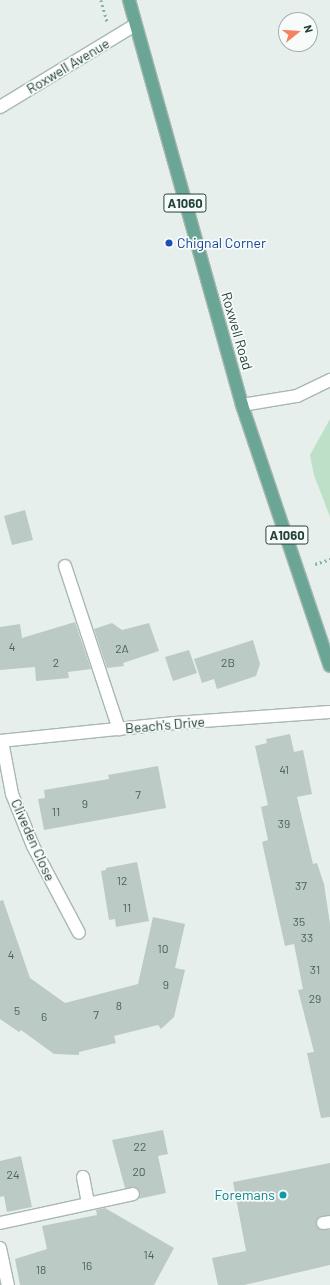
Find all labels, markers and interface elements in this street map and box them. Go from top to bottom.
north arrow [278,12,318,52]
text: N [302,23,316,34]
street label: Roxwell Avenue [24,35,112,97]
road number: A1060 [163,192,207,214]
place label: Chignal Corner [177,235,266,251]
marker: Chignal Corner [164,238,174,248]
street label: Roxwell Road [218,290,256,372]
road number: A1060 [265,524,309,546]
house number: 4 [9,640,15,654]
house number: 2A [115,642,129,656]
house number: 2 [53,656,59,670]
house number: 2B [221,656,235,670]
street label: Beach's Drive [124,713,206,737]
house number: 41 [279,763,289,777]
house number: 7 [135,788,141,802]
street label: Cliveden Close [7,796,59,884]
house number: 9 [82,797,88,811]
house number: 11 [52,805,60,819]
house number: 39 [278,817,290,831]
house number: 12 [117,874,127,888]
house number: 37 [295,879,307,893]
house number: 11 [123,901,131,915]
house number: 35 [293,915,305,929]
house number: 33 [301,931,313,945]
house number: 10 [158,942,168,956]
house number: 4 [8,948,14,962]
house number: 31 [310,963,320,977]
house number: 9 [163,978,169,992]
house number: 29 [309,992,321,1006]
house number: 8 [116,999,122,1013]
house number: 5 [14,1004,20,1018]
house number: 7 [93,1008,99,1022]
house number: 6 [41,1010,47,1024]
house number: 22 [134,1140,146,1154]
house number: 20 [132,1165,146,1179]
house number: 24 [6,1168,20,1182]
place label: Foremans [214,1187,275,1203]
marker: Foremans [278,1190,288,1200]
house number: 14 [144,1248,154,1262]
house number: 16 [82,1259,92,1273]
house number: 18 [36,1263,46,1277]

